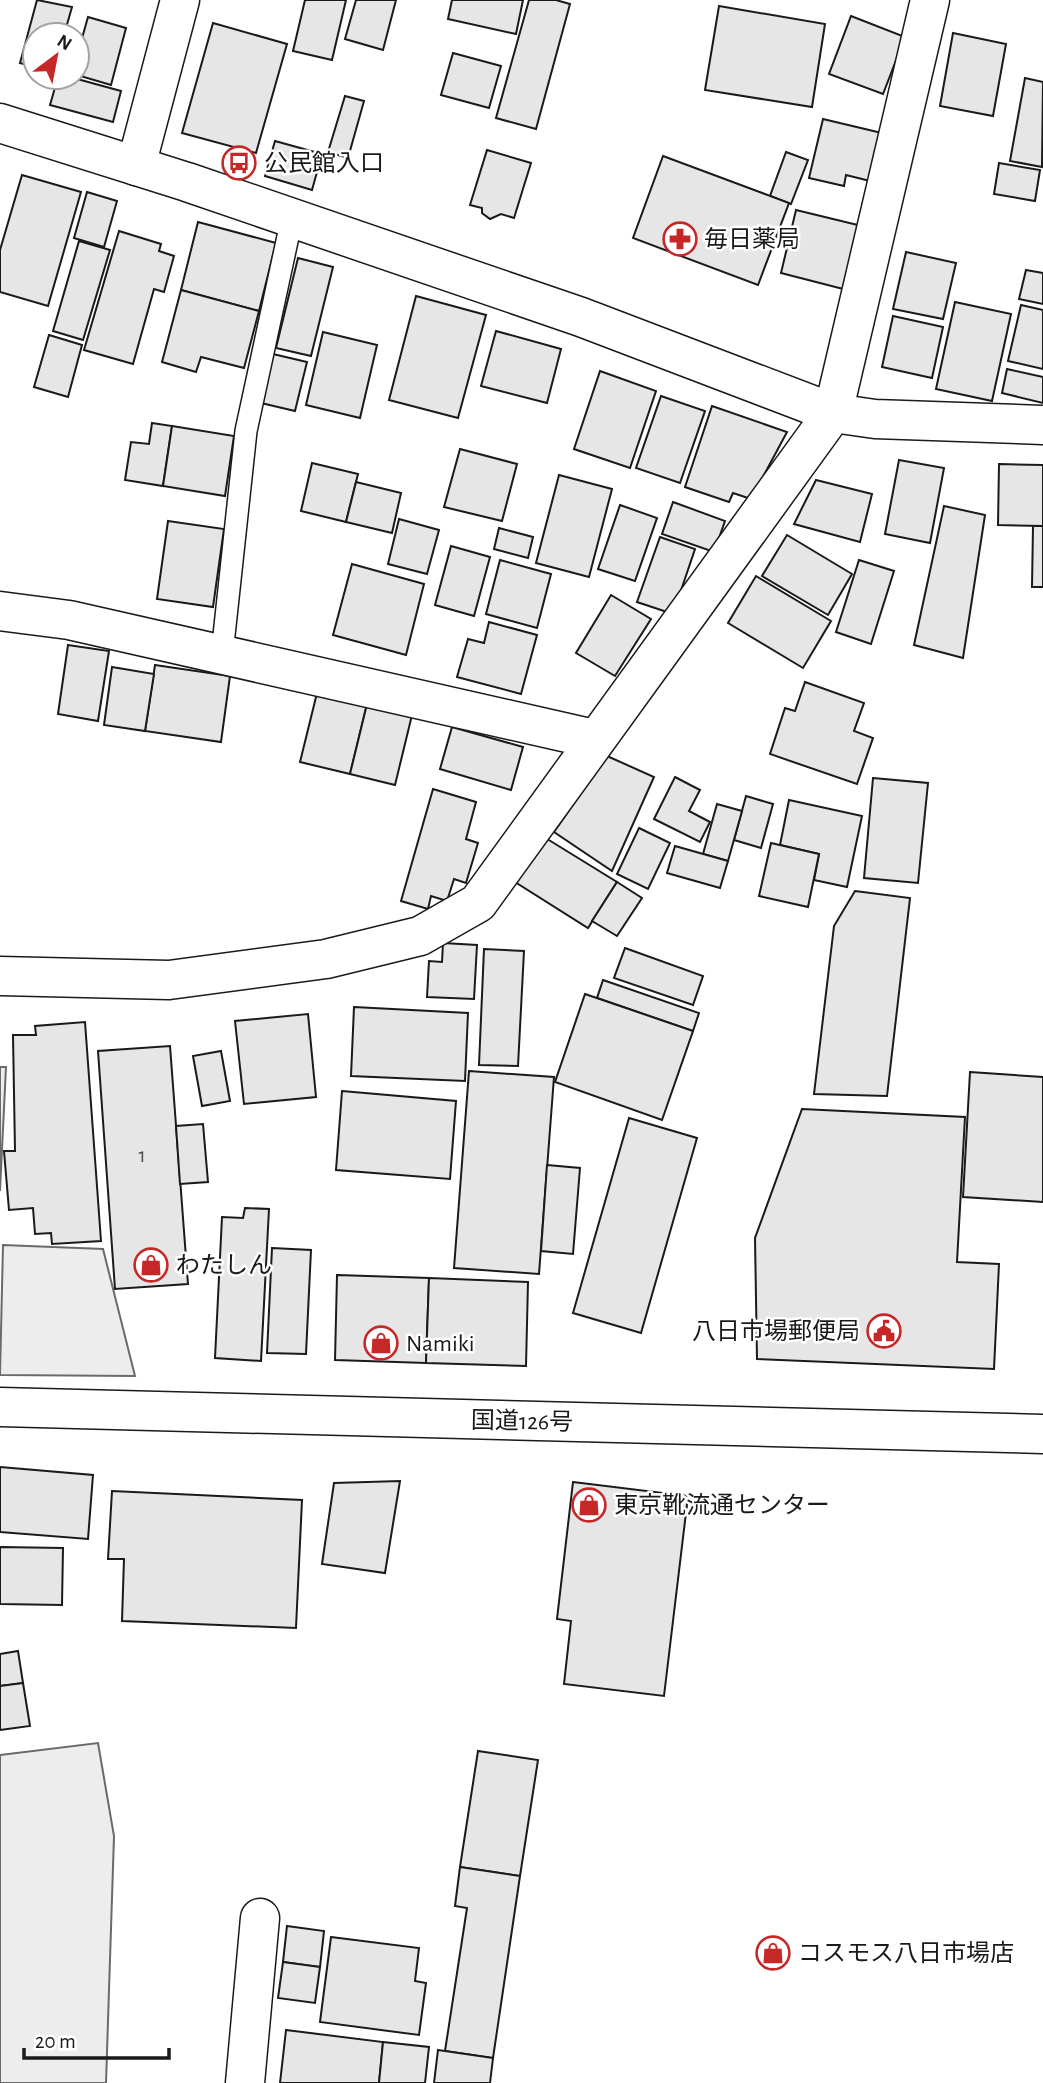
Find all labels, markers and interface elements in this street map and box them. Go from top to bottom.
north arrow [21,21,91,91]
text: N [54,31,75,54]
bus stop icon: 公民館入口 [220,144,258,182]
place label: 公民館入口 [264,150,384,176]
pharmacy icon: 毎日薬局 [661,220,699,258]
place label: 毎日薬局 [704,226,800,252]
house number: 1 [138,1145,146,1166]
shop icon: わたしん [132,1246,170,1284]
place label: わたしん [176,1253,272,1278]
public building icon: 八日市場郵便局 [865,1312,903,1350]
place label: 八日市場郵便局 [692,1318,860,1344]
shop icon: Namiki [362,1324,400,1362]
place label: Namiki [406,1332,475,1356]
street label: 国道126号 [471,1407,573,1435]
shop icon: 東京靴流通センター [570,1486,608,1524]
place label: 東京靴流通センター [614,1492,830,1518]
shop icon: コスモス八日市場店 [754,1934,792,1972]
place label: コスモス八日市場店 [798,1940,1014,1966]
scale bar [24,2016,170,2060]
text: 20 m [35,2031,76,2052]

